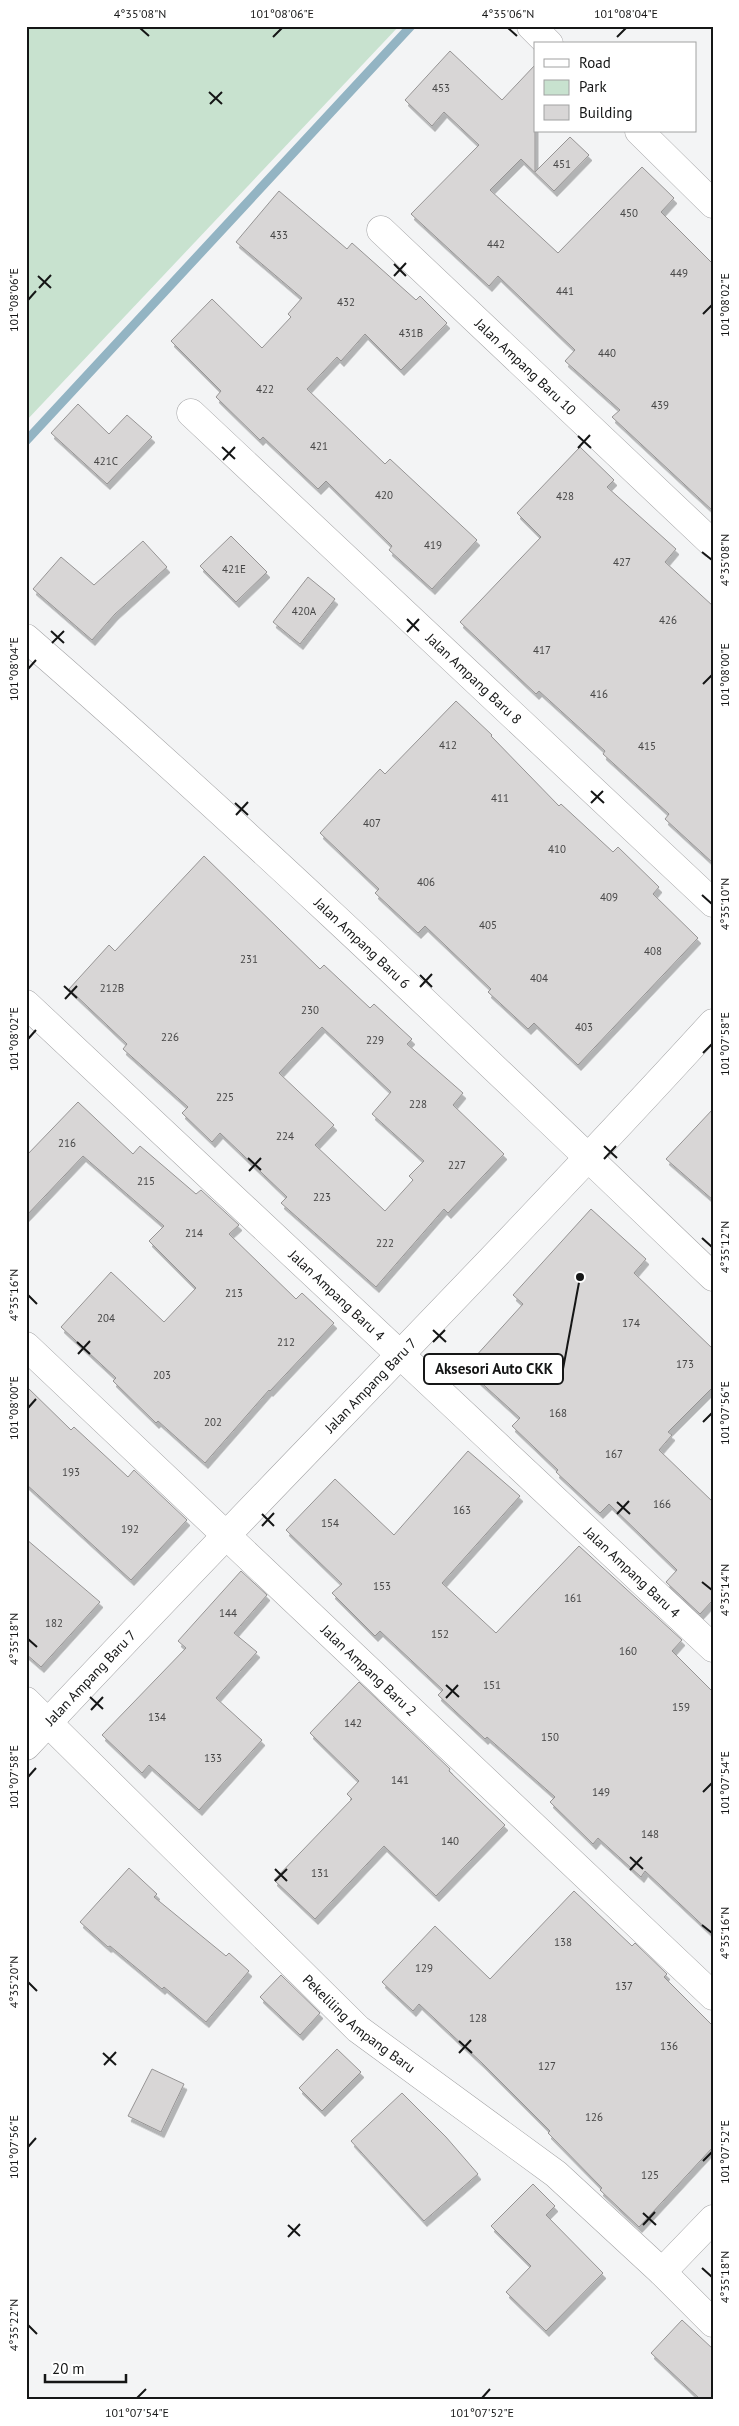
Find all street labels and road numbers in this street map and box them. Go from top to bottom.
street label: Jalan Ampang Baru 10 [471,314,580,419]
street label: Jalan Ampang Baru 8 [421,629,526,728]
street label: Jalan Ampang Baru 6 [310,893,414,992]
street label: Jalan Ampang Baru 4 [284,1245,389,1345]
street label: Jalan Ampang Baru 7 [320,1334,421,1437]
street label: Jalan Ampang Baru 4 [580,1522,684,1622]
street label: Jalan Ampang Baru 2 [317,1620,420,1720]
street label: Jalan Ampang Baru 7 [40,1626,140,1730]
street label: Pekeliling Ampang Baru [299,1970,419,2077]

